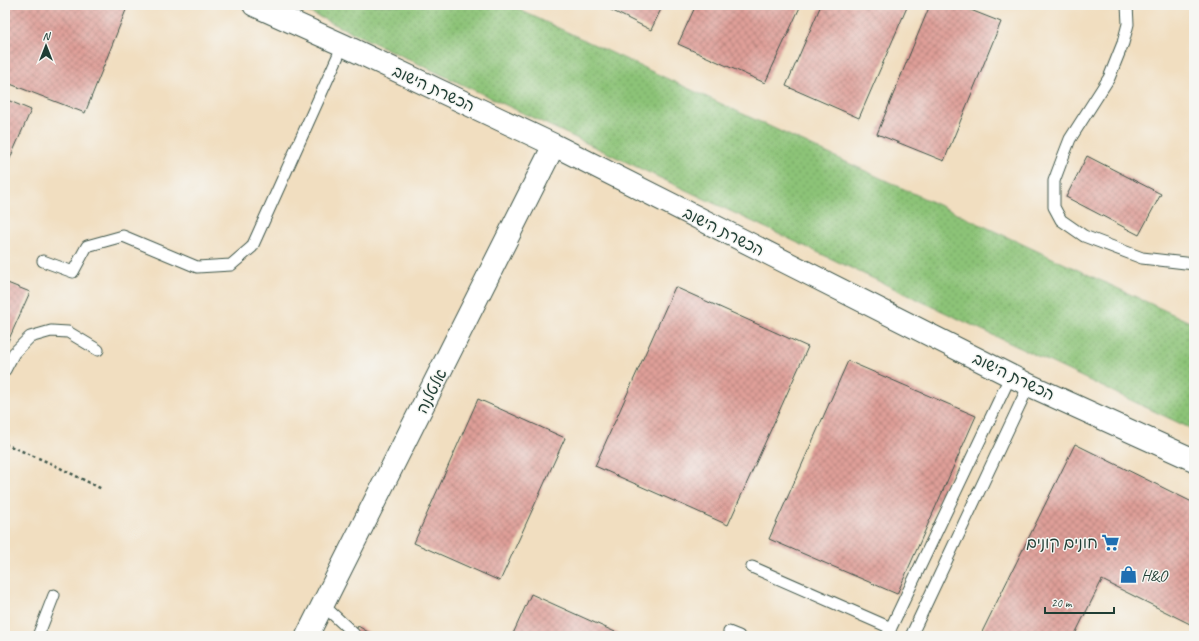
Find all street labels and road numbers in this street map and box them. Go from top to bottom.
street label: הכשרת הישוב [389,61,478,117]
street label: הכשרת הישוב [680,203,767,261]
street label: הכשרת הישוב [969,349,1058,405]
street label: אלטלנה [412,366,452,417]

